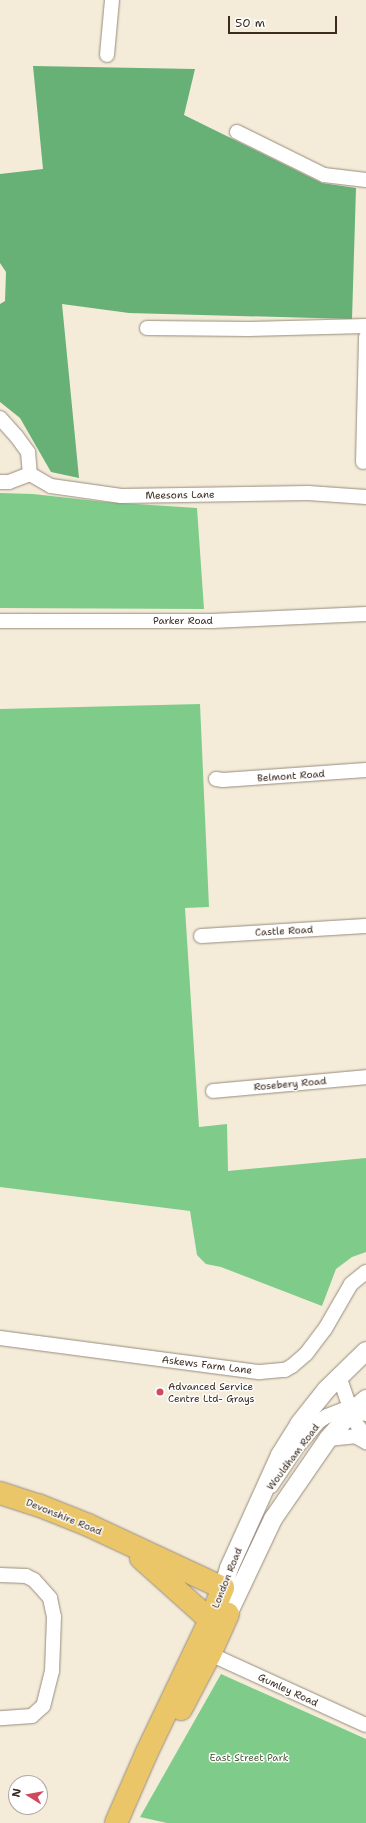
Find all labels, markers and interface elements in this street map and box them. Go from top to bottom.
scale bar [230,8,339,34]
text: 50 m [235,15,265,31]
street label: Meesons Lane [145,488,215,502]
street label: Parker Road [153,615,213,627]
street label: Belmont Road [257,768,325,784]
street label: Castle Road [255,923,313,939]
street label: Rosebery Road [253,1075,327,1093]
street label: Askews Farm Lane [161,1354,253,1376]
place label: Advanced Service Centre Ltd- Grays [168,1380,255,1404]
marker: Advanced Service Centre Ltd- Grays [155,1387,165,1397]
street label: Wouldham Road [264,1422,322,1492]
street label: Devonshire Road [24,1496,104,1538]
street label: London Road [209,1546,245,1610]
street label: Gumley Road [256,1671,320,1709]
park label: East Street Park [209,1752,289,1764]
north arrow [8,1775,48,1815]
text: N [9,1787,25,1799]

